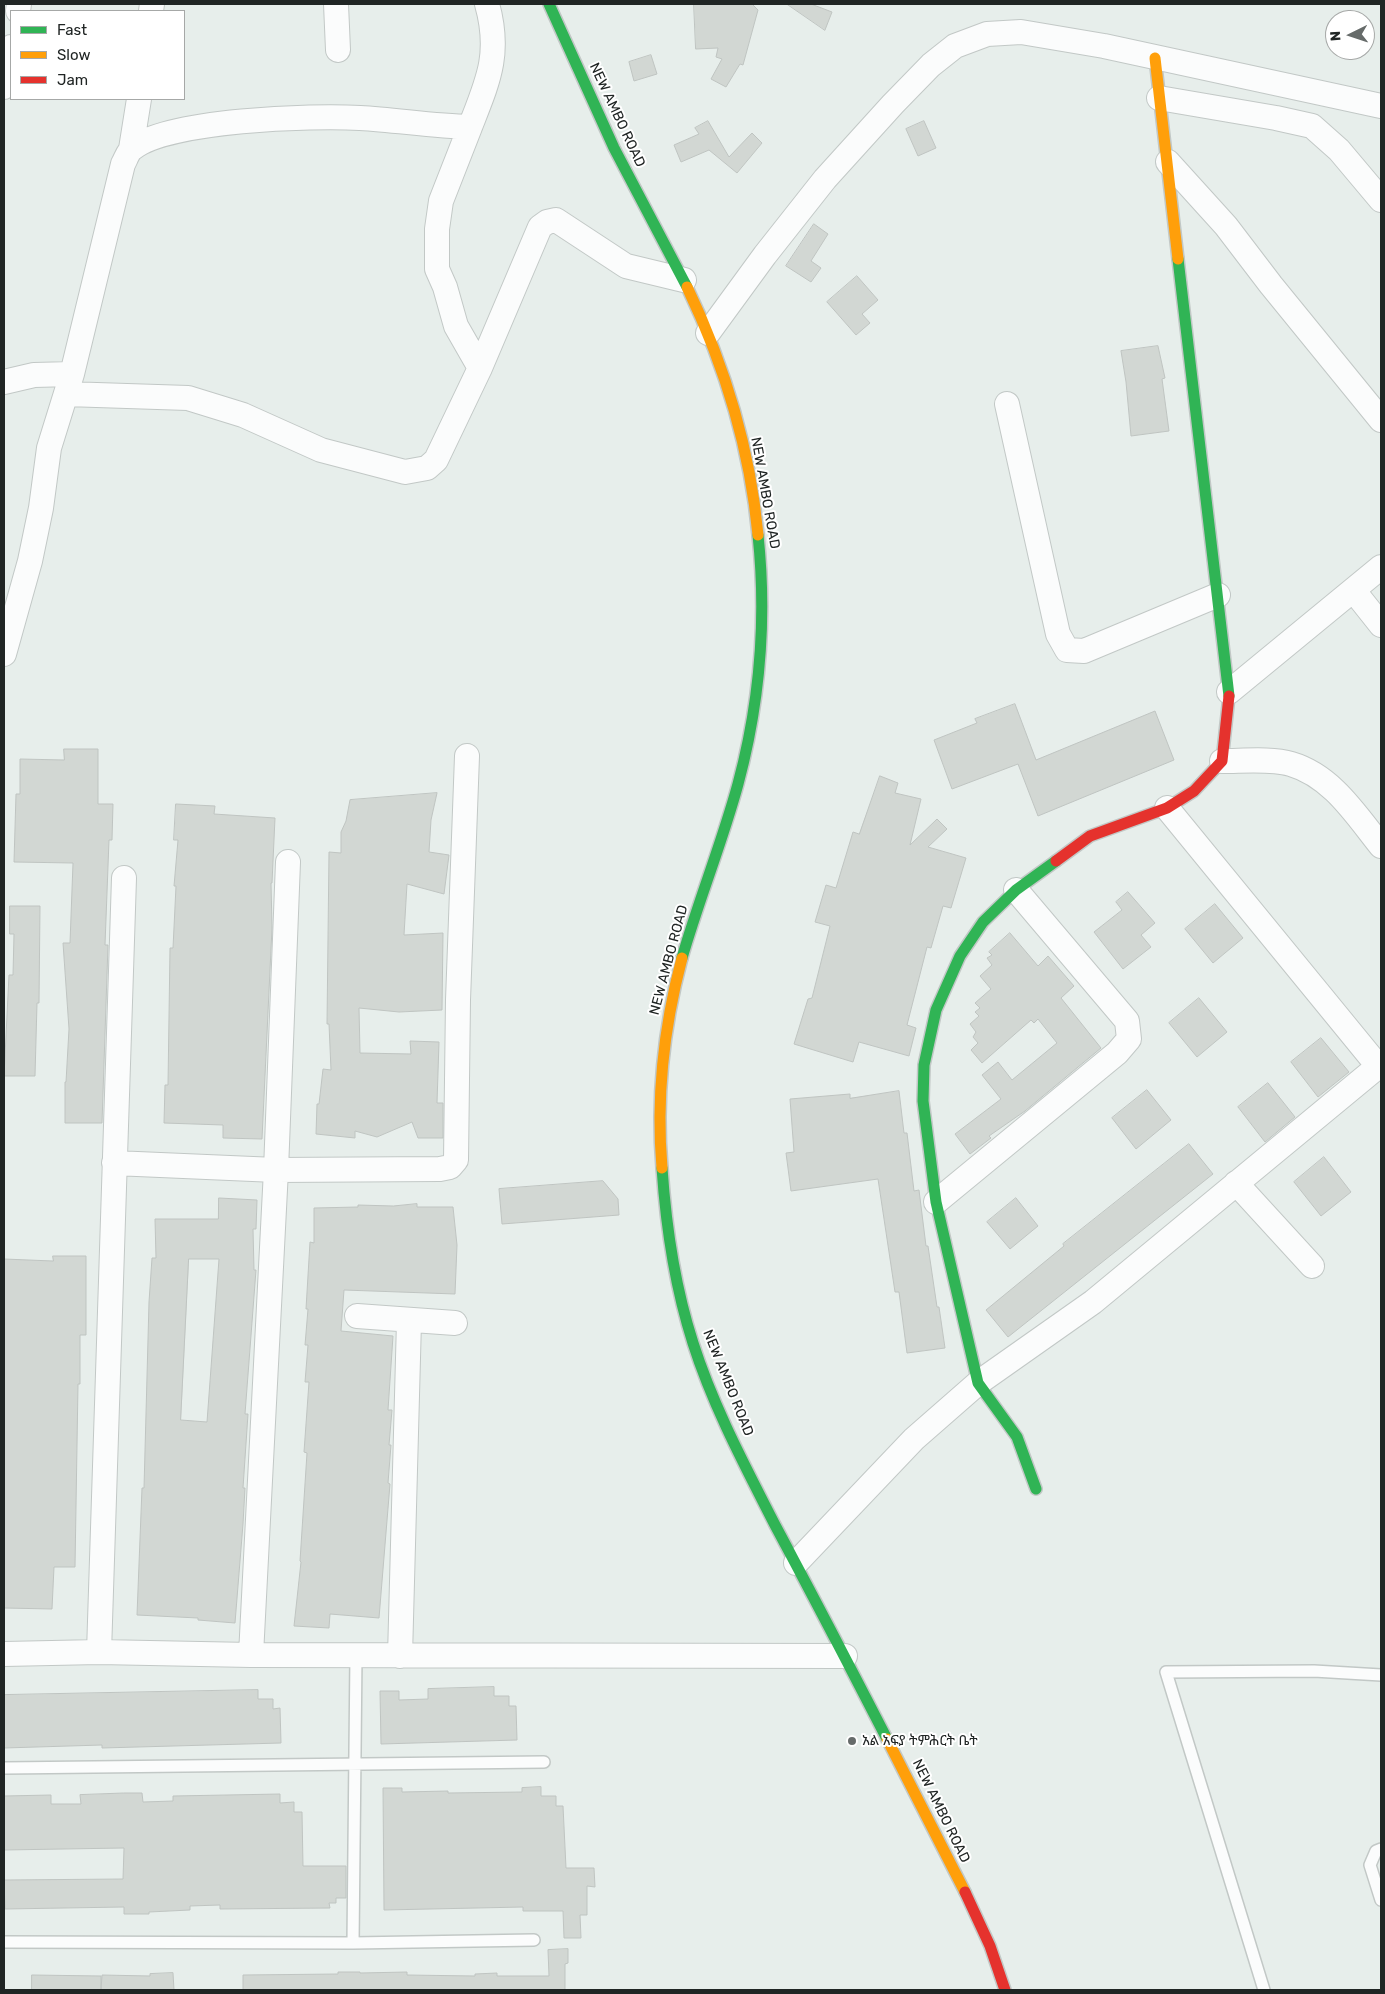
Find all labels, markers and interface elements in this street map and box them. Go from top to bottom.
legend [10,10,185,100]
north arrow [1325,10,1375,60]
text: Fast [57,21,87,39]
text: N [1327,30,1344,42]
text: Slow [57,46,90,64]
street label: NEW AMBO ROAD [585,60,649,170]
text: Jam [57,71,88,89]
street label: NEW AMBO ROAD [747,436,783,550]
street label: NEW AMBO ROAD [646,903,692,1017]
street label: NEW AMBO ROAD [699,1327,757,1439]
place label: አል አፍያ ትምሕርት ቤት [862,1733,978,1749]
marker: አል አፍያ ትምሕርት ቤት [846,1735,858,1747]
street label: NEW AMBO ROAD [909,1756,973,1866]

